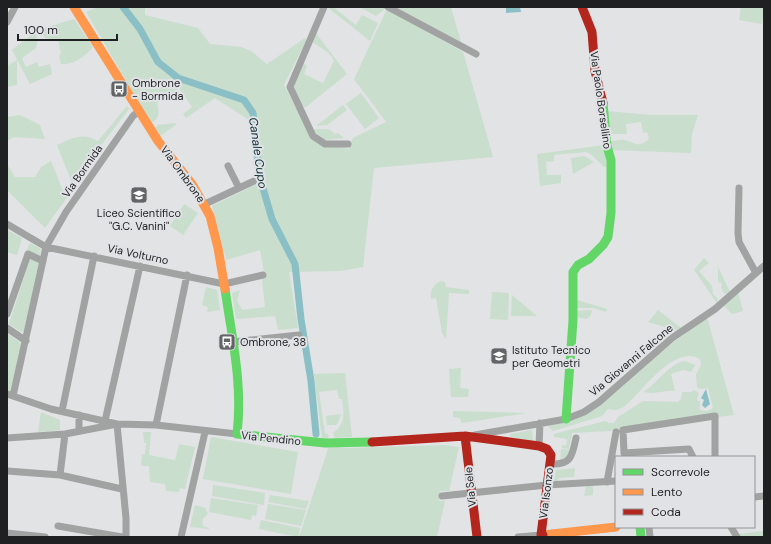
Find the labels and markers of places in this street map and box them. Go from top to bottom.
place label: Ombrone - Bormida [132,76,183,103]
bus stop icon: Ombrone - Bormida [109,79,129,99]
school or university icon: Liceo Scientifico "G.C. Vanini" [129,185,149,205]
place label: Liceo Scientifico "G.C. Vanini" [97,206,181,233]
bus stop icon: Ombrone, 38 [217,332,237,352]
place label: Ombrone, 38 [240,335,306,349]
place label: Istituto Tecnico per Geometri [512,343,591,370]
school or university icon: Istituto Tecnico per Geometri [489,346,509,366]

